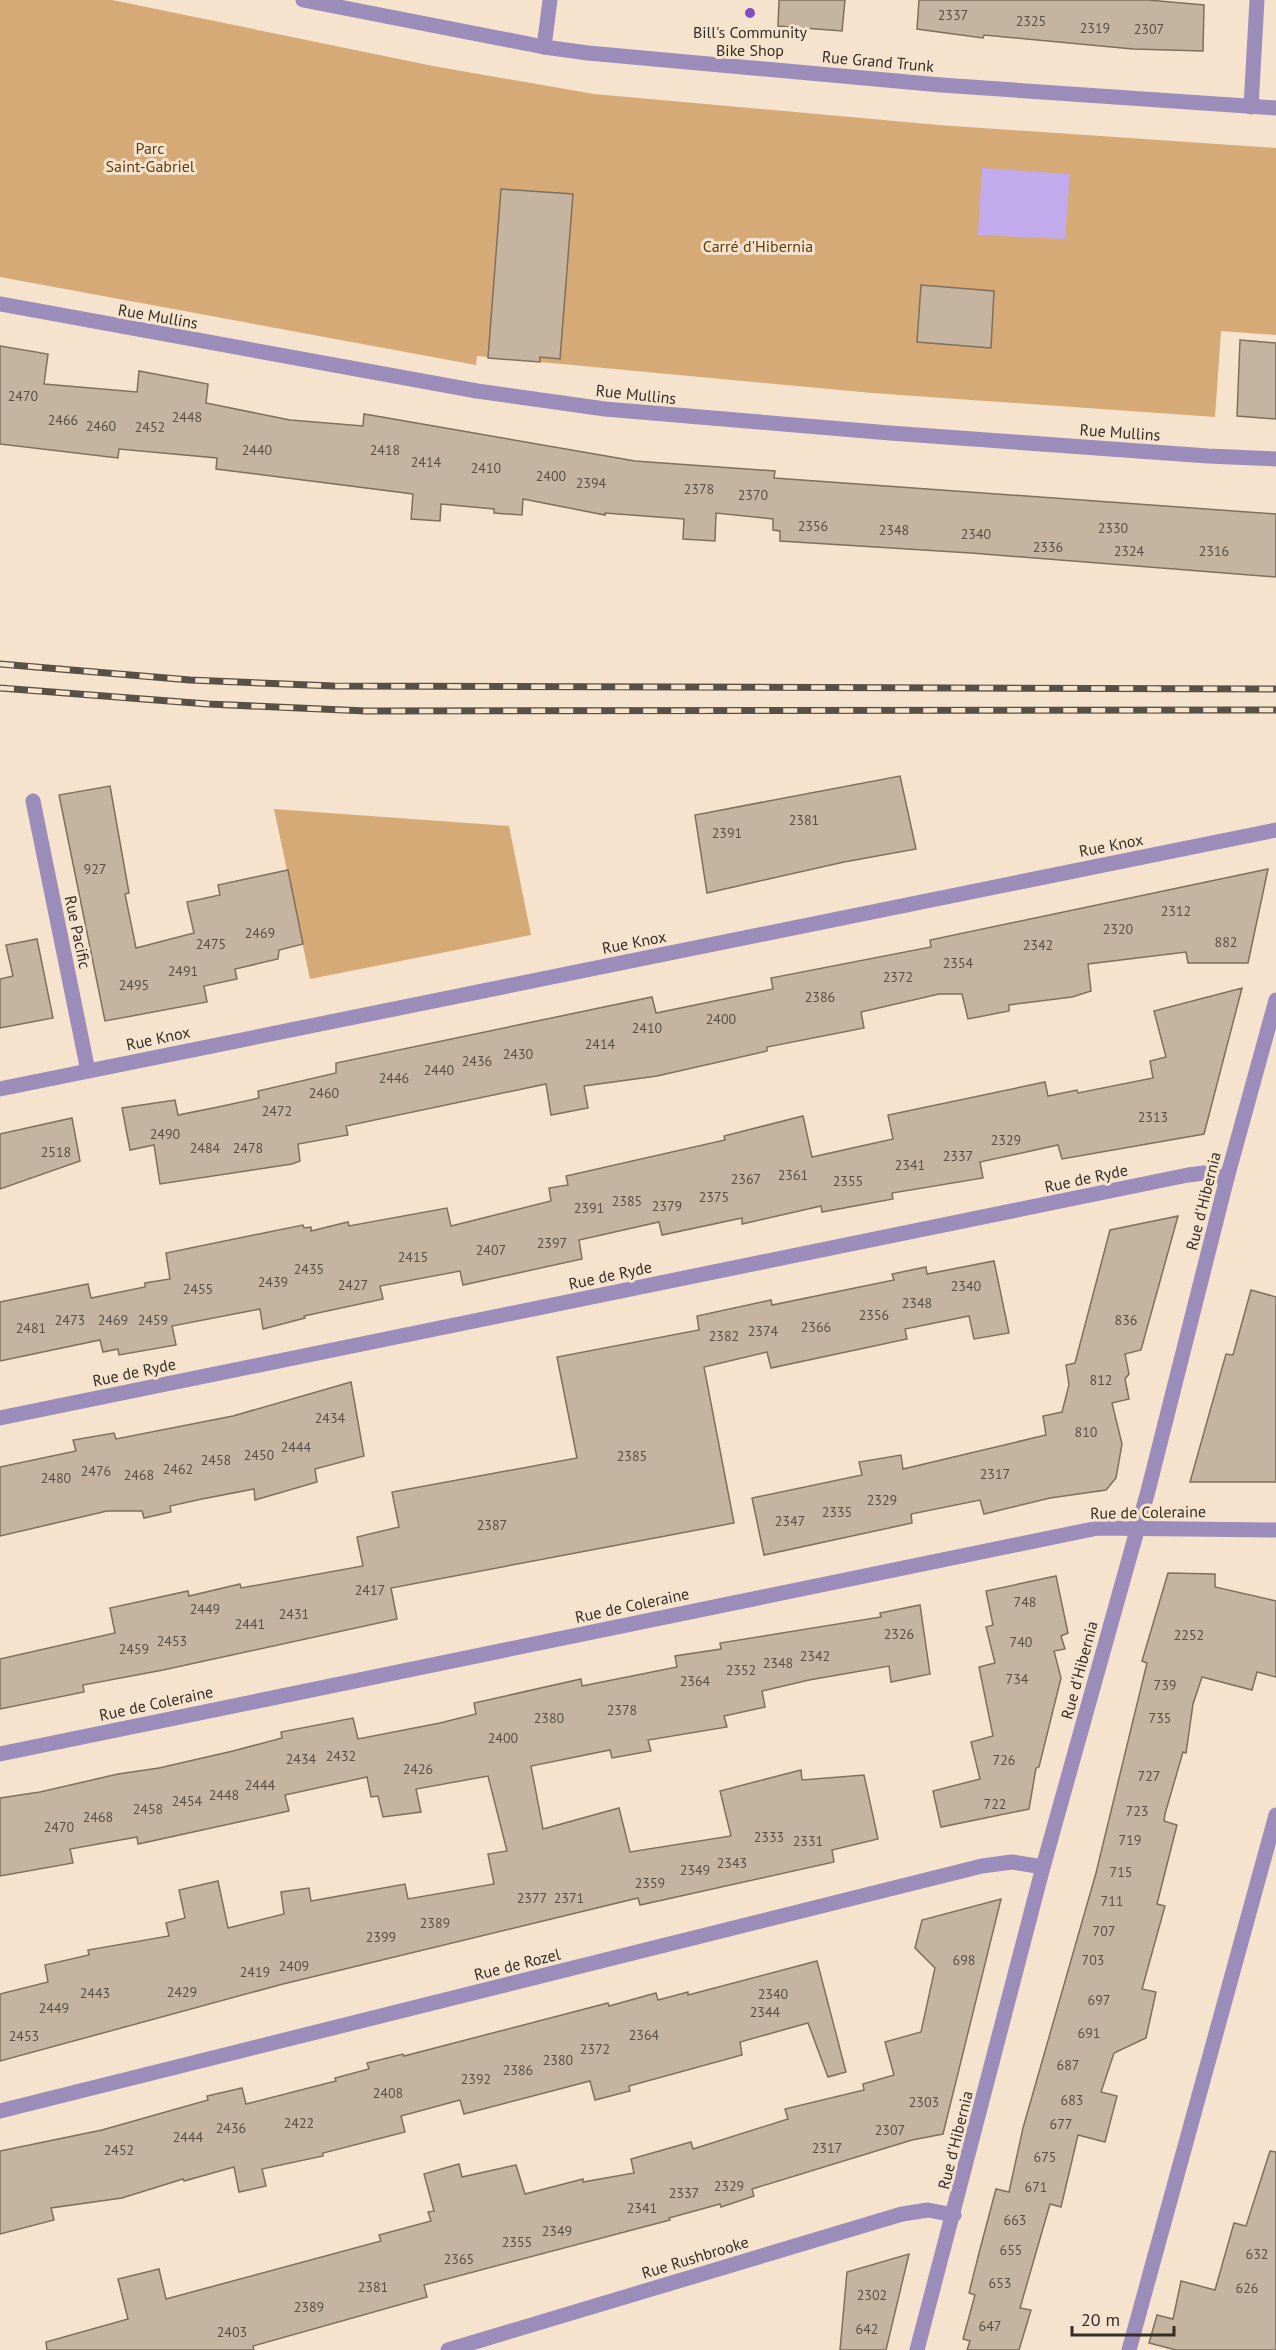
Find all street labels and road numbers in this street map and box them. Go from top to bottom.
street label: Rue Grand Trunk [821,46,935,76]
street label: Rue Mullins [116,299,200,333]
street label: Rue Mullins [595,380,677,408]
street label: Rue Mullins [1079,419,1161,445]
street label: Rue Knox [1077,829,1145,861]
street label: Rue Pacific [61,894,95,970]
street label: Rue Knox [600,926,668,958]
street label: Rue Knox [124,1021,192,1055]
street label: Rue d'Hibernia [1181,1150,1225,1252]
street label: Rue de Ryde [1043,1159,1129,1197]
street label: Rue de Ryde [567,1256,653,1294]
street label: Rue de Ryde [91,1353,177,1391]
street label: Rue de Coleraine [1090,1501,1206,1523]
street label: Rue de Coleraine [573,1583,691,1627]
street label: Rue d'Hibernia [1056,1619,1102,1721]
street label: Rue de Coleraine [97,1681,215,1725]
street label: Rue de Rozel [472,1944,563,1984]
street label: Rue d'Hibernia [933,2089,977,2191]
street label: Rue Rushbrooke [639,2231,751,2283]

